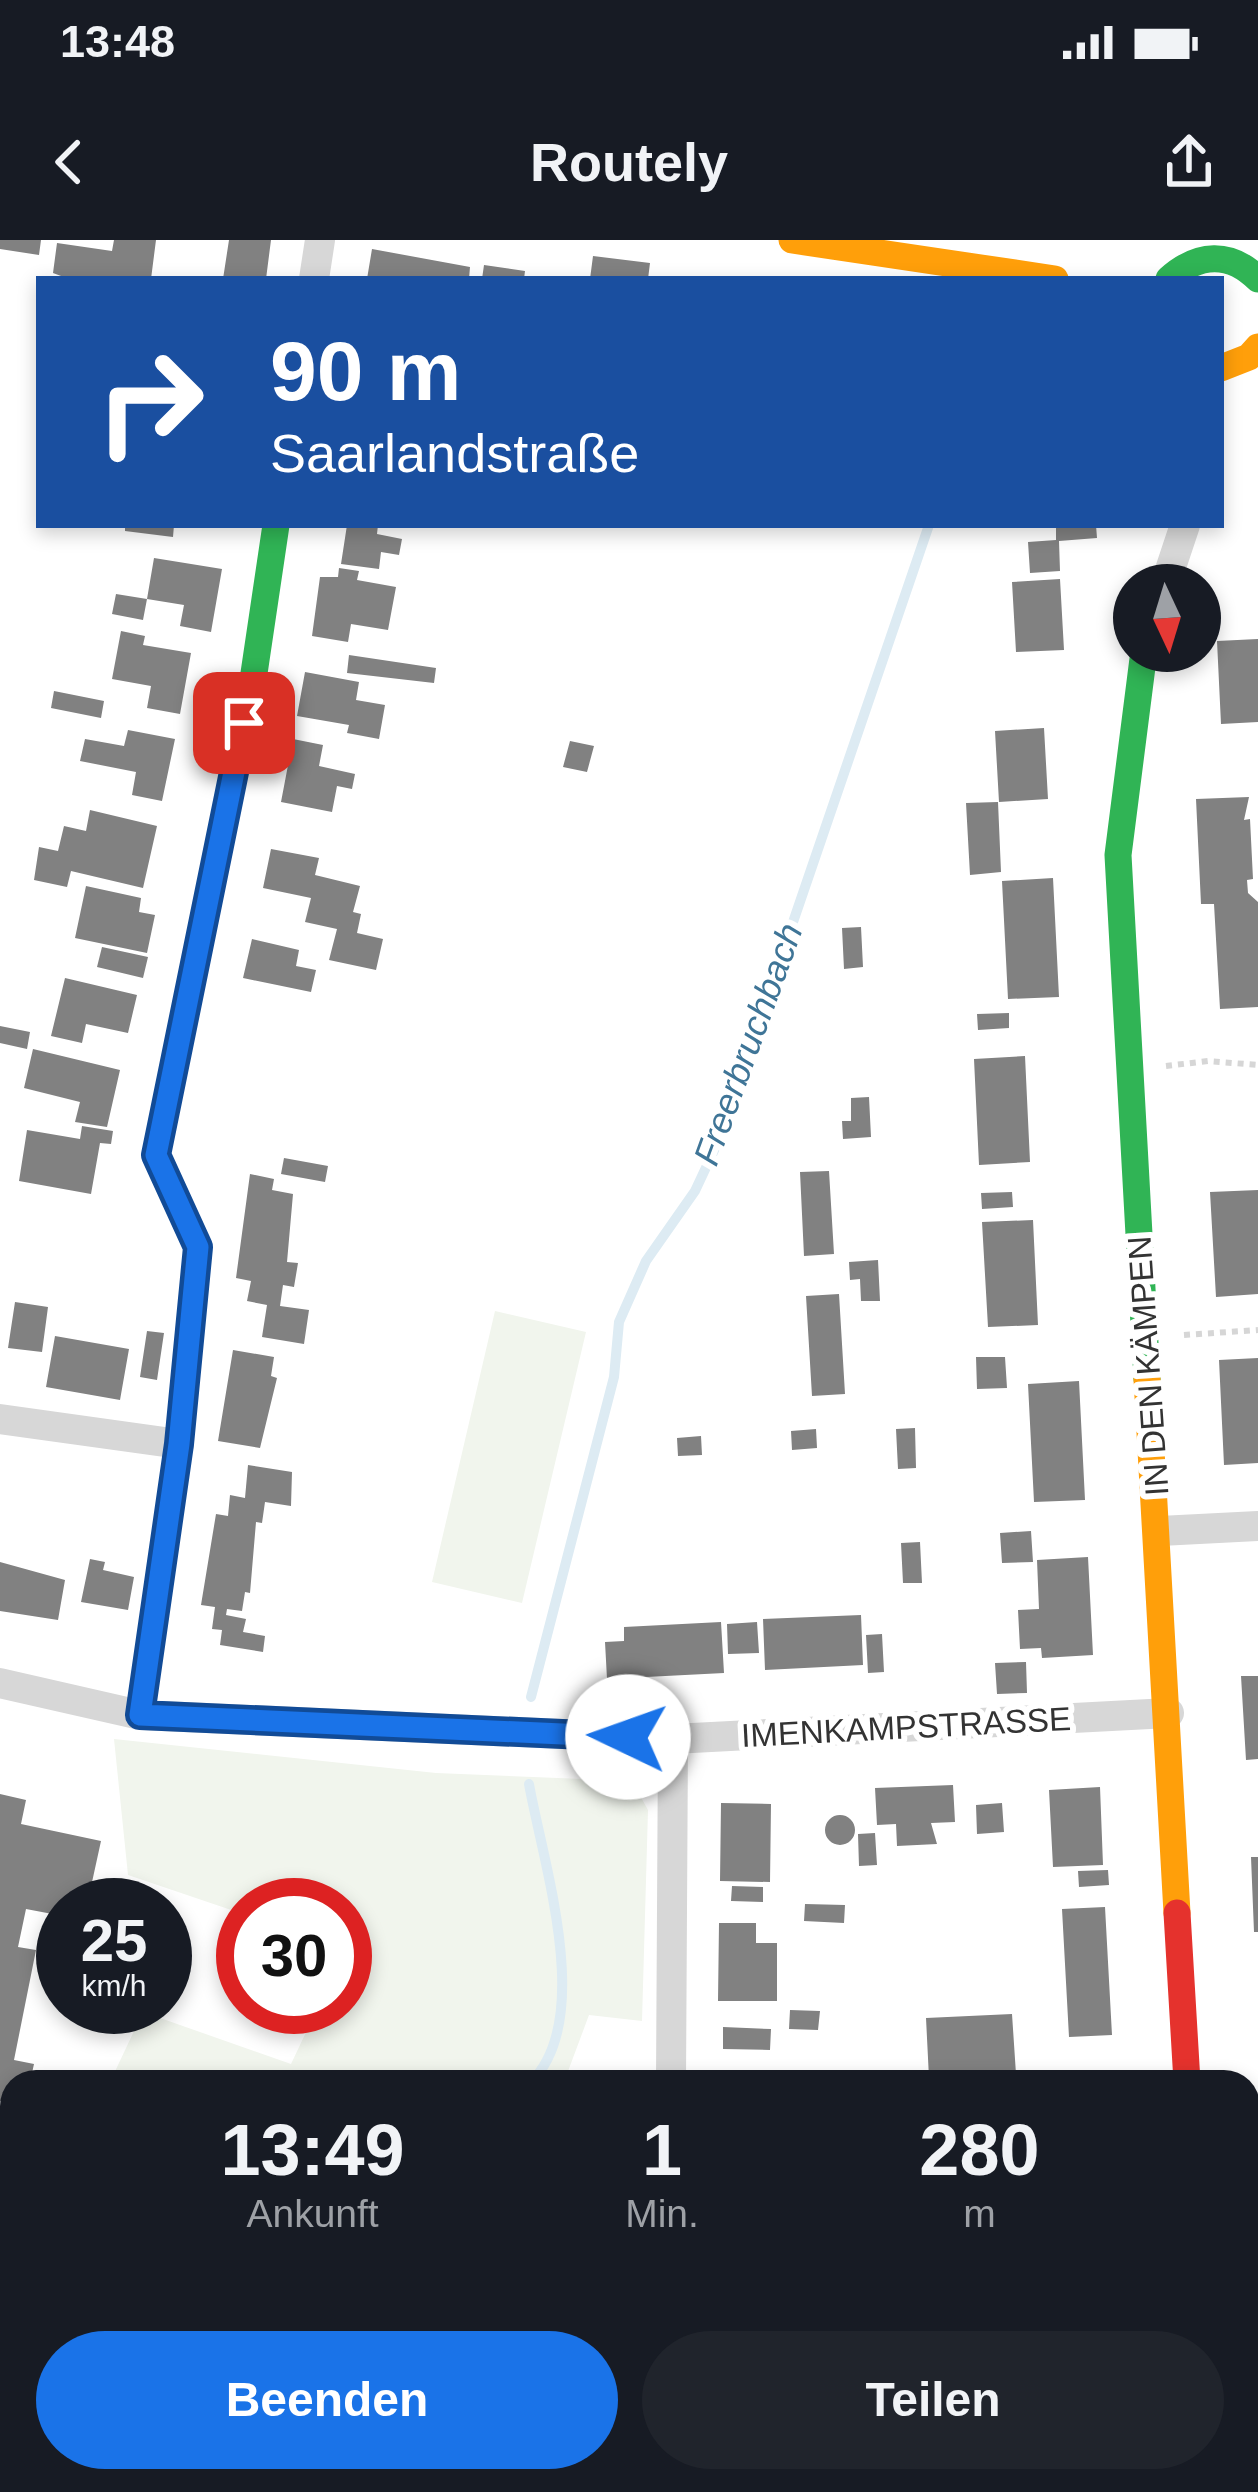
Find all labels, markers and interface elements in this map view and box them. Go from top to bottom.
text: 13:48 [60,16,175,67]
icon: back [36,129,102,195]
icon: share [1156,129,1222,195]
text: Routely [530,132,728,192]
icon: right [72,324,228,480]
text: 90 m [270,324,461,418]
text: Saarlandstraße [270,423,639,483]
north arrow [1113,564,1221,672]
map controls [1113,564,1221,672]
pin [193,672,295,774]
icon: arrive [211,690,277,756]
water label: Freerbruchbach [685,918,811,1170]
street label: IN DEN KÄMPEN [1120,1235,1176,1497]
position arrow [565,1674,691,1800]
street label: IMENKAMPSTRASSE [740,1700,1072,1754]
speed limit sign: 30 [216,1878,372,2034]
text: 25 [81,1907,147,1974]
text: km/h [81,1969,147,2002]
text: 13:49 [221,2110,405,2190]
text: 1 [642,2110,682,2190]
text: 280 [919,2110,1039,2190]
text: Ankunft [246,2192,379,2235]
text: Min. [625,2192,699,2235]
text: m [963,2192,996,2235]
button: Beenden [36,2331,618,2469]
button: Teilen [642,2331,1224,2469]

